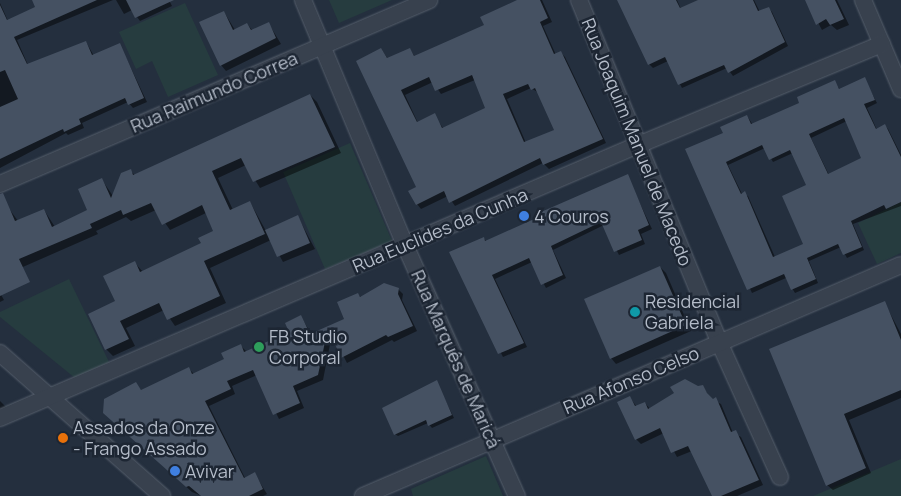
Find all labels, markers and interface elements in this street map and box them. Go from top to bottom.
street label: Rua Joaquim Manuel de Macedo [577,15,697,269]
street label: Rua Raimundo Correa [127,47,301,137]
street label: Rua Euclides da Cunha [349,183,531,277]
place label: 4 Couros [534,205,609,227]
marker: 4 Couros [518,210,530,222]
street label: Rua Marquês de Maricá [407,267,505,451]
place label: Residencial Gabriela [645,291,740,334]
marker: Residencial Gabriela [629,306,641,318]
place label: FB Studio Corporal [269,326,347,368]
marker: FB Studio Corporal [253,341,265,353]
street label: Rua Afonso Celso [560,342,702,418]
place label: Assados da Onze - Frango Assado [73,417,215,459]
marker: Assados da Onze - Frango Assado [57,432,69,444]
place label: Avivar [185,460,234,482]
marker: Avivar [169,465,181,477]

